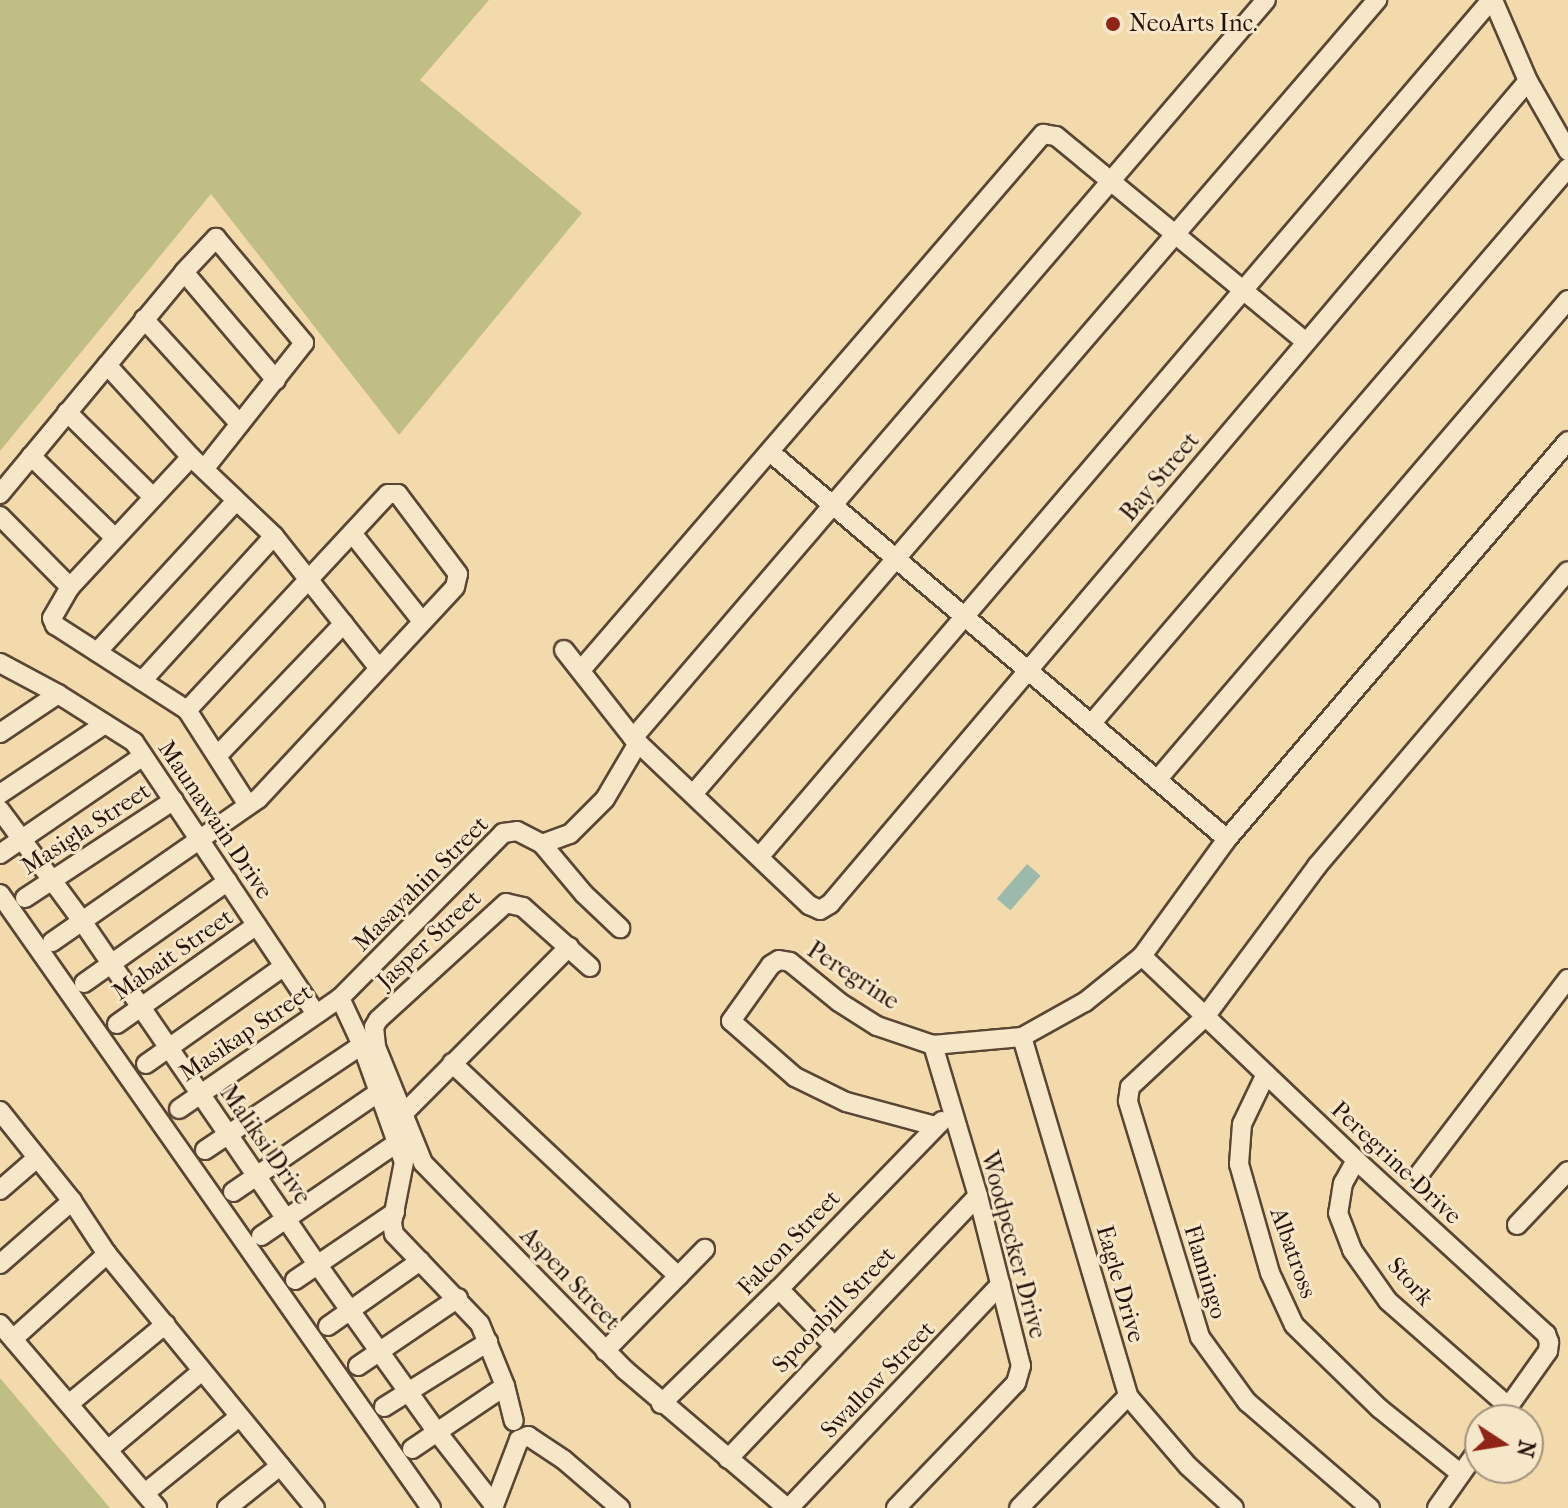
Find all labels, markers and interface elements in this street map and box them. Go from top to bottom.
place label: NeoArts Inc. [1129,10,1258,38]
marker: NeoArts Inc. [1104,15,1122,33]
street label: Bay Street [1114,427,1206,527]
street label: Maunawain Drive [151,735,279,905]
street label: Masigla Street [16,777,156,881]
street label: Masayahin Street [347,810,495,958]
street label: Jasper Street [371,884,487,996]
street label: Mabait Street [107,903,239,1007]
street label: Peregrine [802,936,904,1016]
street label: Masikap Street [174,978,318,1088]
street label: Maliksi Drive [213,1080,317,1210]
street label: Peregrine Drive [1325,1095,1467,1231]
street label: Woodpecker Drive [974,1148,1052,1342]
street label: Falcon Street [732,1184,846,1302]
street label: Albatross [1263,1204,1323,1302]
street label: Aspen Street [514,1222,626,1336]
street label: Eagle Drive [1090,1222,1150,1346]
street label: Flamingo [1177,1222,1233,1322]
street label: Spoonbill Street [766,1241,902,1379]
street label: Stork [1381,1252,1439,1312]
street label: Swallow Street [815,1315,941,1445]
north arrow [1464,1404,1544,1484]
text: N [1511,1438,1540,1459]

